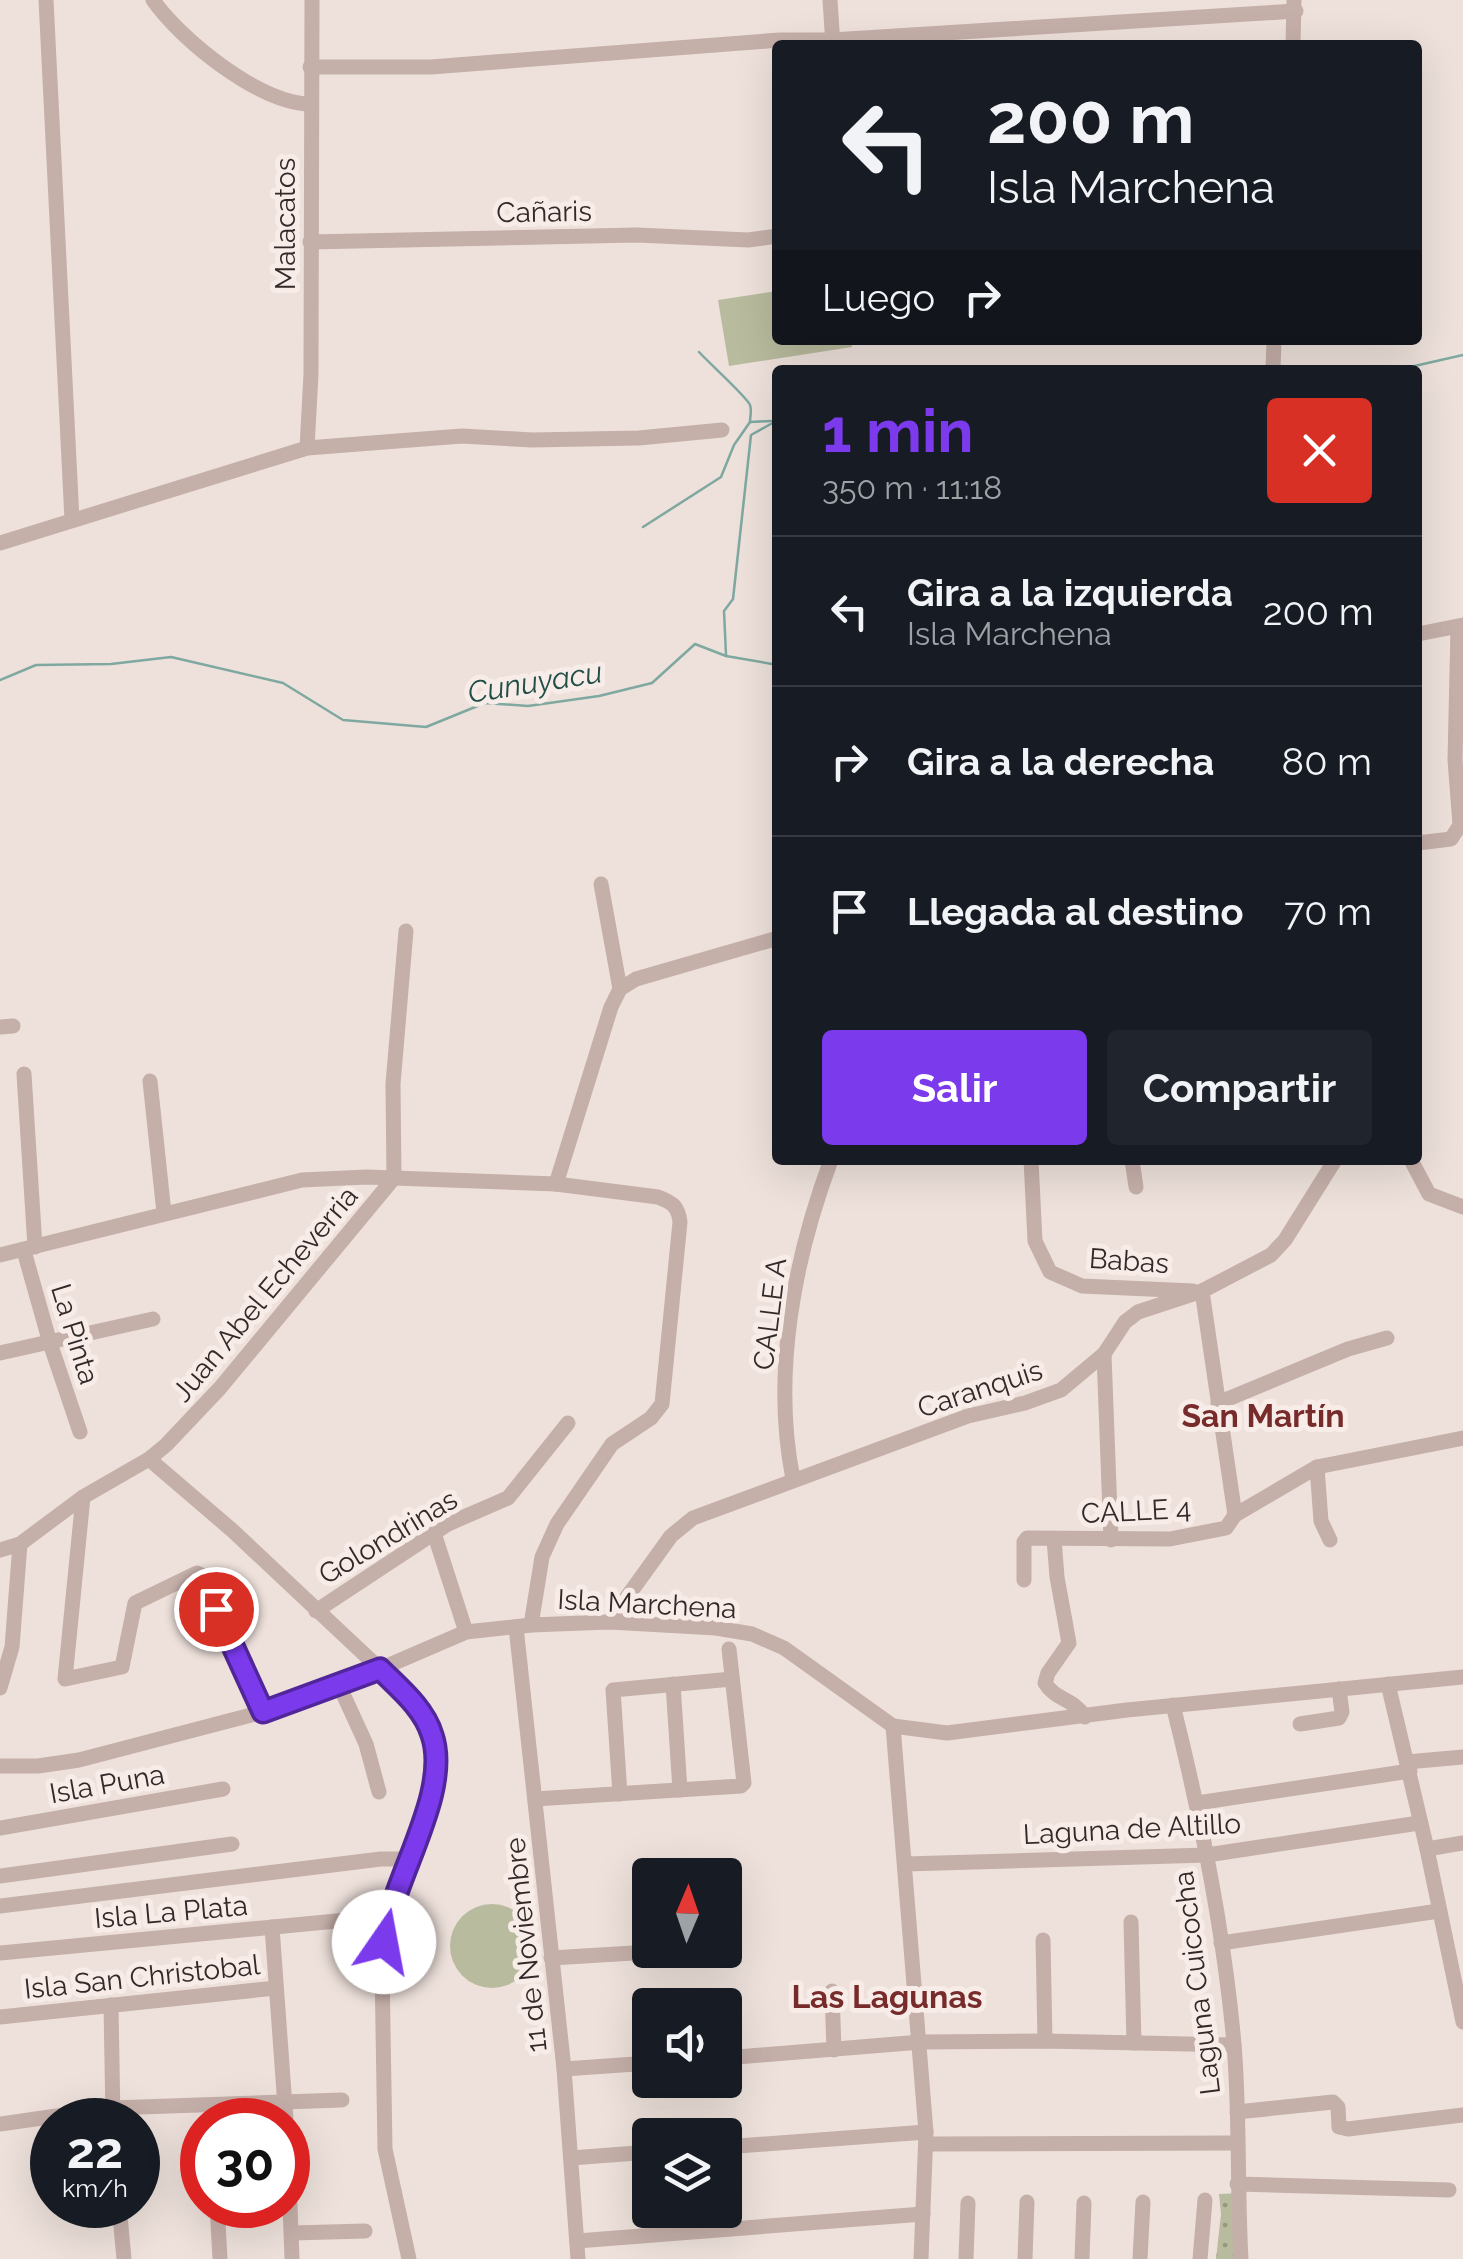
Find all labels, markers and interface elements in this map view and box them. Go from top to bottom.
text: 200 m [987,77,1194,159]
icon: left [822,80,952,210]
street label: Malacatos [269,158,302,290]
text: Isla Marchena [987,161,1275,214]
street label: Cañaris [496,195,592,229]
icon: right [955,270,1010,325]
text: Luego [822,275,935,320]
text: 1 min [822,396,973,466]
button: close [1267,398,1372,503]
text: 350 m · 11:18 [822,469,1002,506]
text: Gira a la izquierda [907,570,1233,615]
icon: left [822,584,877,639]
text: 200 m [1263,589,1374,634]
text: Isla Marchena [907,615,1112,652]
water label: Cunuyacu [465,654,605,710]
icon: right [822,734,877,789]
text: Gira a la derecha [907,739,1214,784]
text: 80 m [1282,739,1372,784]
icon: arrive [822,884,877,939]
text: Llegada al destino [907,889,1244,934]
text: 70 m [1284,889,1372,934]
button: Salir [822,1030,1087,1145]
button: Compartir [1107,1030,1372,1145]
street label: Juan Abel Echeverria [165,1180,365,1408]
street label: Babas [1088,1242,1170,1280]
street label: CALLE A [747,1256,793,1372]
street label: La Pinta [44,1280,106,1388]
street label: Caranquis [913,1353,1047,1425]
district label: San Martín [1182,1397,1344,1434]
street label: Golondrinas [313,1483,463,1591]
street label: CALLE 4 [1080,1492,1192,1530]
pin [174,1567,259,1652]
icon: arrive [189,1582,244,1637]
street label: Isla Marchena [557,1583,737,1625]
street label: Isla Puna [47,1758,167,1810]
street label: Laguna de Altillo [1022,1807,1242,1851]
street label: 11 de Noviembre [498,1836,554,2054]
north arrow [632,1858,742,1968]
map controls [632,1858,742,2228]
street label: Laguna Cuicocha [1167,1869,1227,2097]
street label: Isla La Plata [93,1889,249,1935]
position arrow [332,1890,436,1994]
street label: Isla San Christobal [22,1948,262,2006]
district label: Las Lagunas [791,1978,983,2015]
button: sound [632,1988,742,2098]
speed limit sign: 30 [180,2098,310,2228]
button: layers [632,2118,742,2228]
text: 22 [67,2121,123,2180]
text: km/h [62,2173,128,2203]

